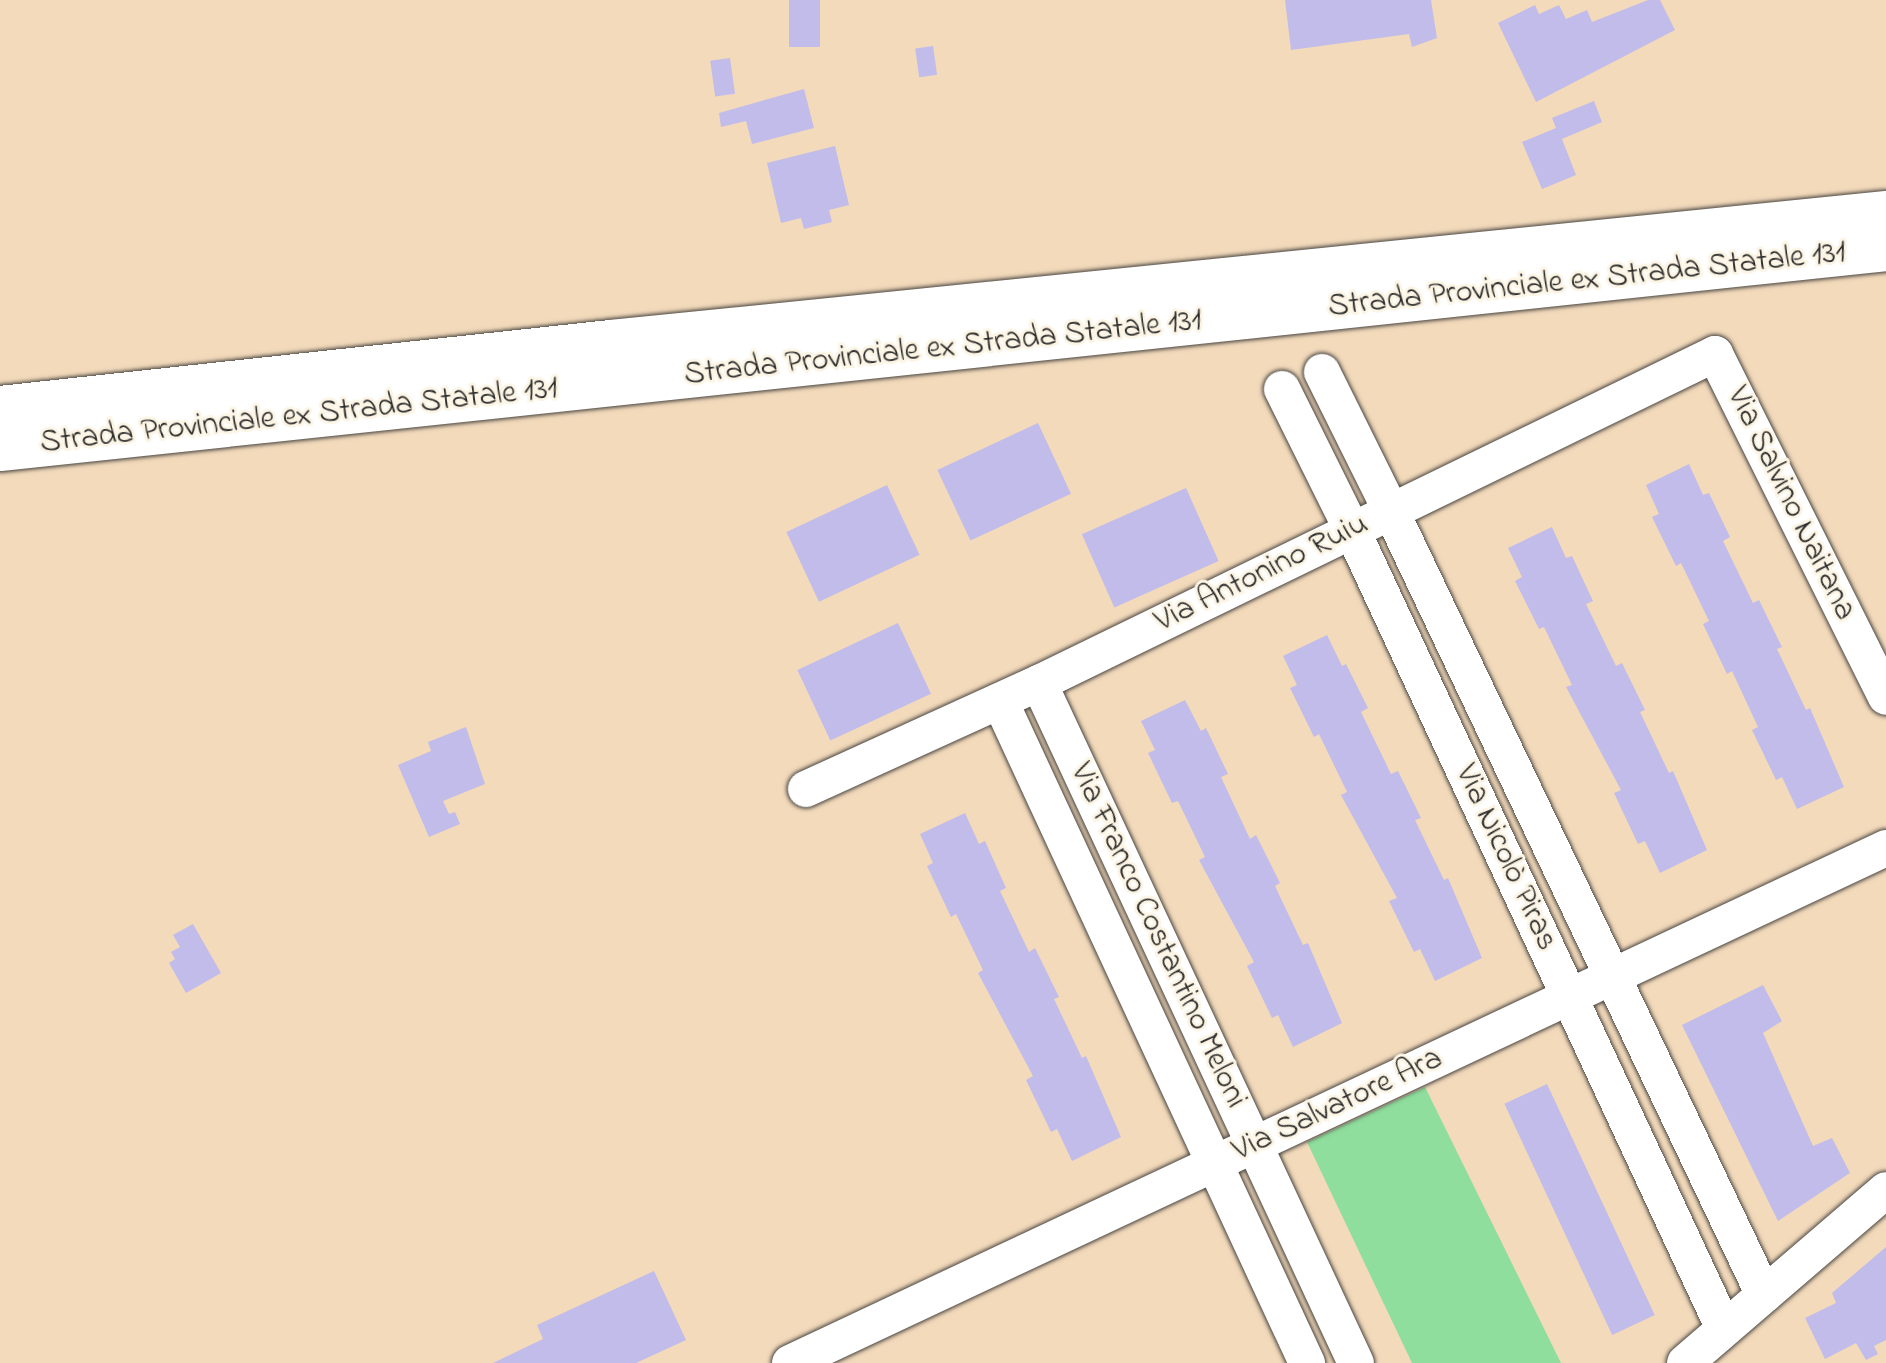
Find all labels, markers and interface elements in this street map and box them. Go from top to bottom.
street label: Strada Provinciale ex Strada Statale 131 [1326,235,1848,327]
street label: Strada Provinciale ex Strada Statale 131 [682,303,1204,395]
street label: Strada Provinciale ex Strada Statale 131 [38,371,560,463]
street label: Via Salvino Naitana [1717,381,1863,627]
street label: Via Antonino Ruiu [1149,506,1375,642]
street label: Via Franco Costantino Meloni [1060,757,1254,1115]
street label: Via Nicolò Piras [1445,759,1565,957]
street label: Via Salvatore Ara [1227,1041,1449,1171]

